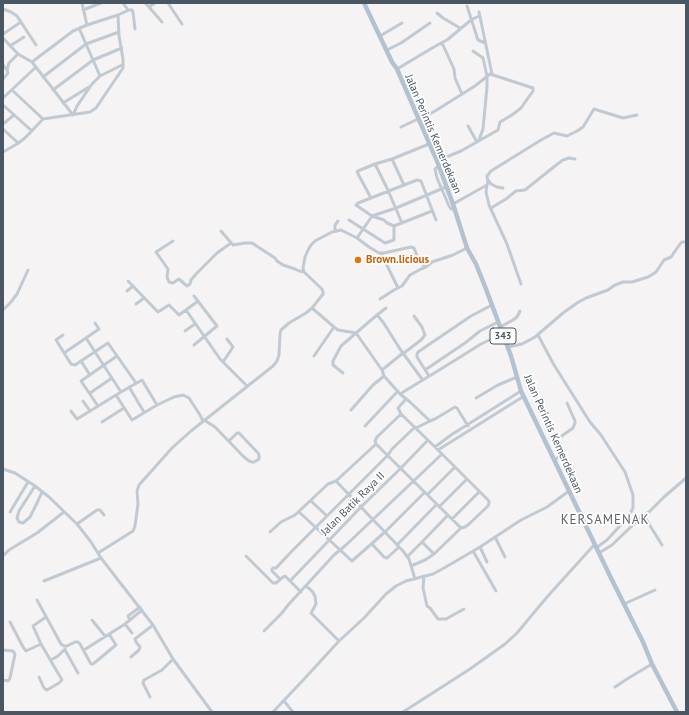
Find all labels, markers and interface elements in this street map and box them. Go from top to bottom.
street label: Jalan Perintis Kemerdekaan [402,72,464,196]
place label: Brown.licious [366,253,429,267]
marker: Brown.licious [353,255,363,265]
road number: 343 [490,328,516,344]
street label: Jalan Perintis Kemerdekaan [521,373,585,495]
street label: Jalan Batik Raya II [318,469,388,539]
district label: KERSAMENAK [561,512,649,528]

